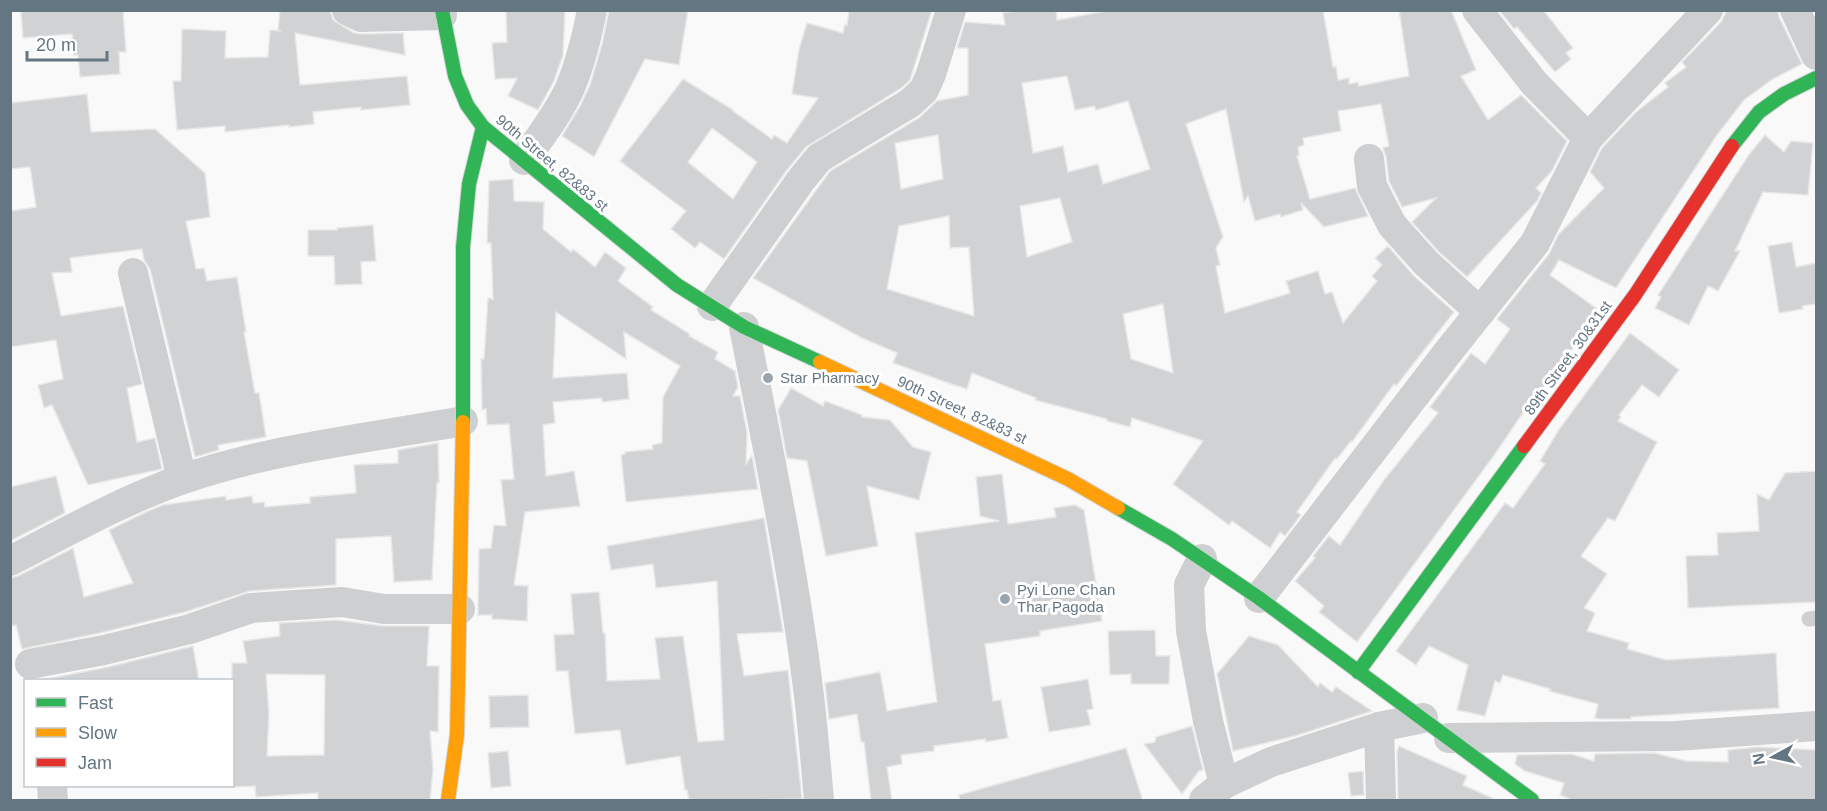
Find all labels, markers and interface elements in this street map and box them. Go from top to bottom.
scale bar [27,24,106,62]
text: 20 m [36,35,76,55]
street label: 90th Street, 82&83 st [493,111,612,215]
street label: 89th Street, 30&31st [1521,297,1615,418]
place label: Star Pharmacy [780,369,880,386]
marker: Star Pharmacy [761,371,775,385]
street label: 90th Street, 82&83 st [895,372,1030,447]
place label: Pyi Lone Chan Thar Pagoda [1017,581,1115,615]
marker: Pyi Lone Chan Thar Pagoda [998,592,1012,606]
legend [24,679,234,787]
text: Fast [78,693,113,713]
text: Slow [78,723,118,743]
north arrow [1743,727,1803,787]
text: N [1749,752,1768,766]
text: Jam [78,753,112,773]

